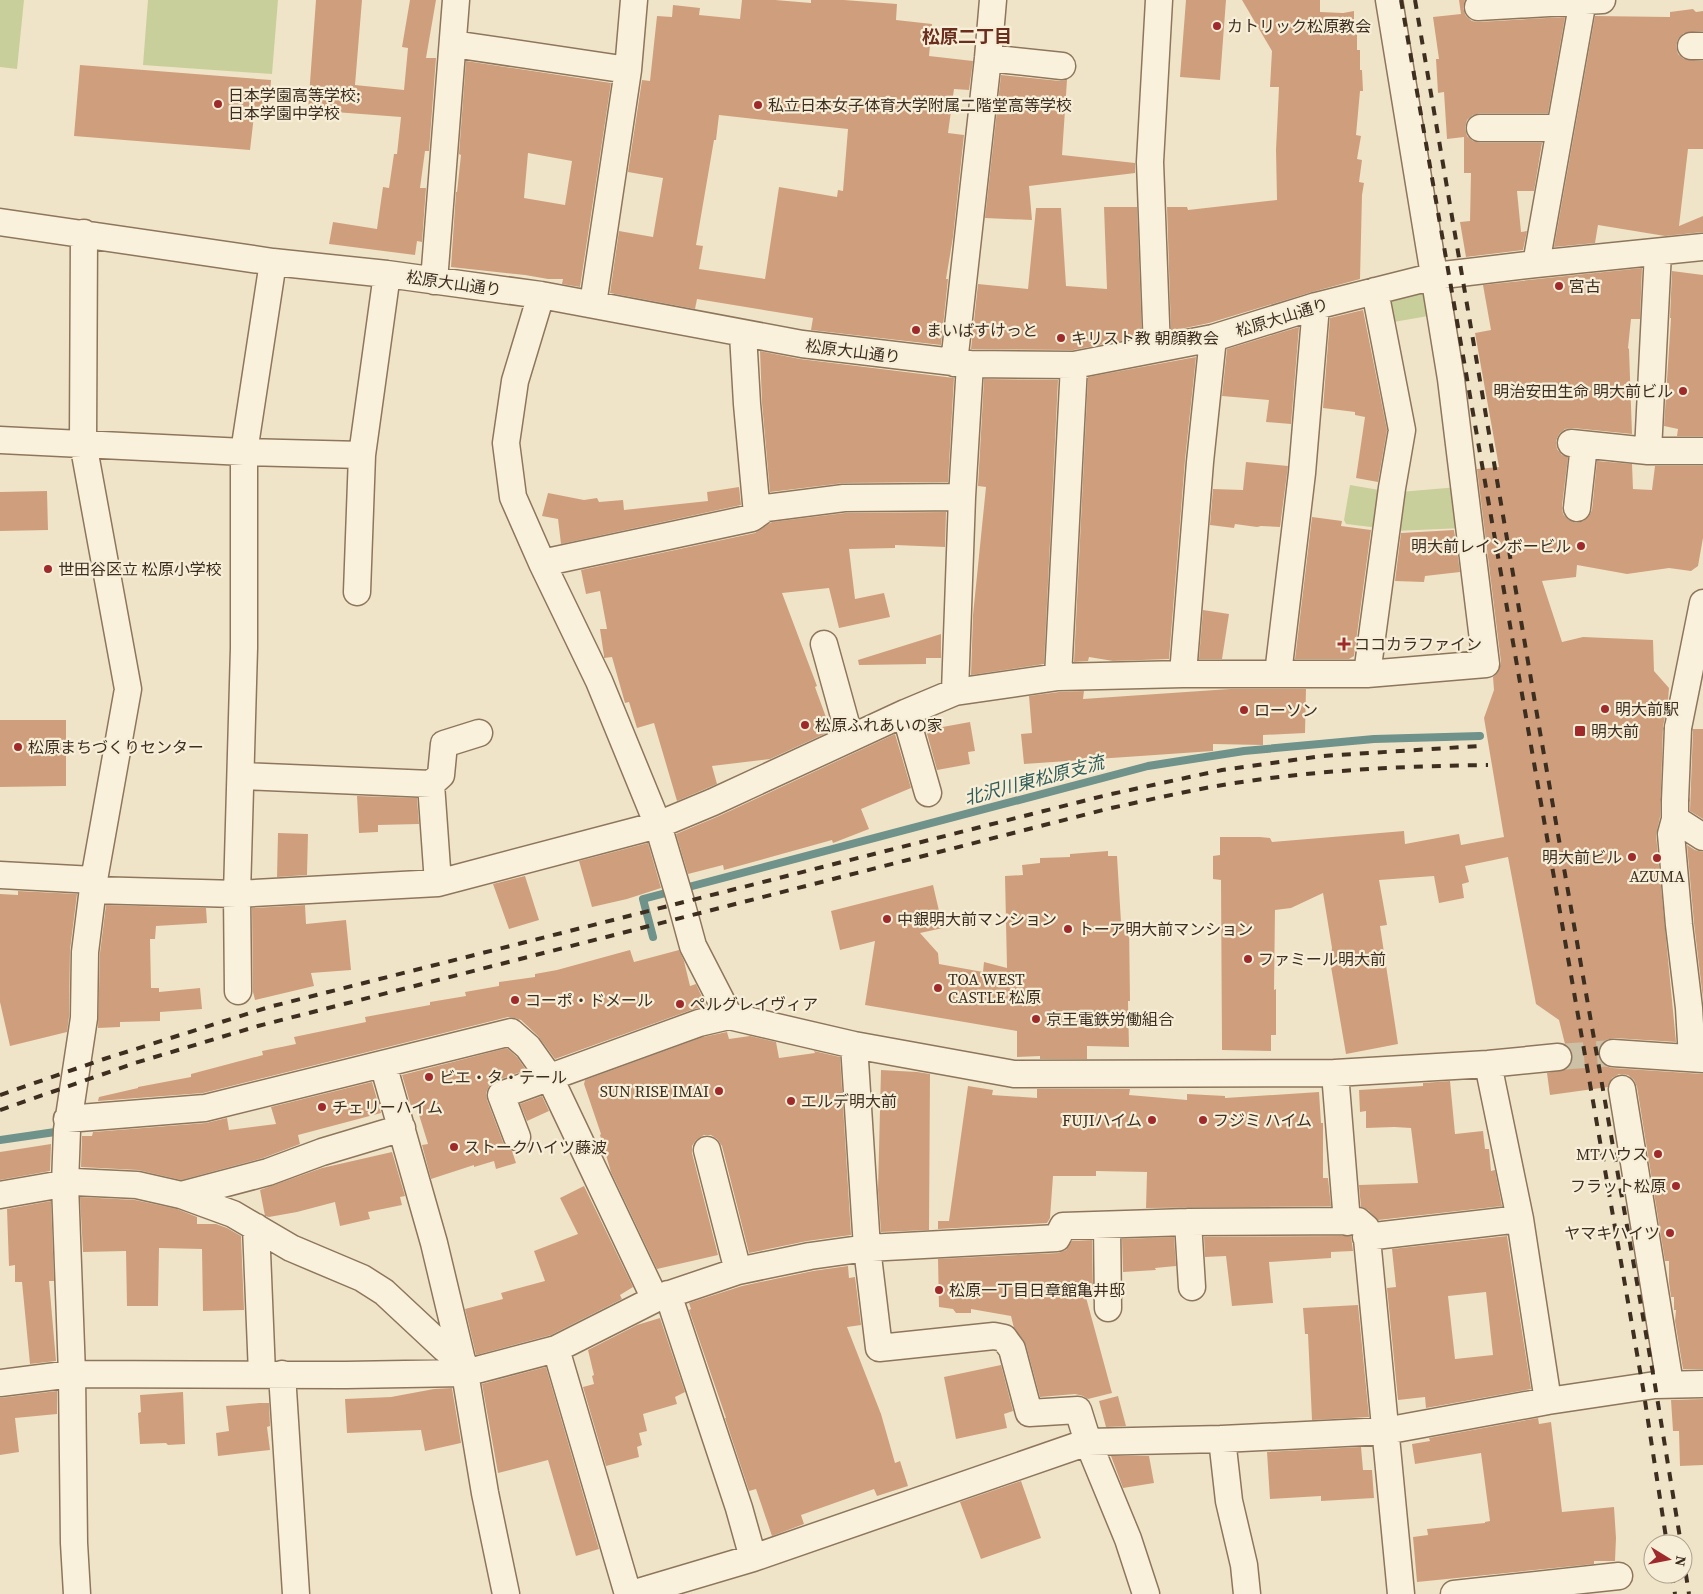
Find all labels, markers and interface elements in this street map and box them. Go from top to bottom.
place label: カトリック松原教会 [1227,15,1371,37]
marker: カトリック松原教会 [1211,20,1223,32]
district label: 松原二丁目 [922,24,1012,49]
place label: 日本学園高等学校; 日本学園中学校 [228,84,361,124]
place label: 私立日本女子体育大学附属二階堂高等学校 [768,94,1072,116]
marker: 日本学園高等学校; 日本学園中学校 [212,98,224,110]
marker: 私立日本女子体育大学附属二階堂高等学校 [752,99,764,111]
street label: 松原大山通り [405,265,503,301]
place label: 宮古 [1569,275,1601,297]
marker: 宮古 [1553,280,1565,292]
street label: 松原大山通り [1233,292,1331,342]
place label: まいばすけっと [926,319,1038,341]
marker: まいばすけっと [910,324,922,336]
place label: キリスト教 朝顔教会 [1071,327,1219,349]
marker: キリスト教 朝顔教会 [1055,332,1067,344]
street label: 松原大山通り [804,334,902,368]
place label: 明治安田生命 明大前ビル [1493,380,1673,402]
marker: 明治安田生命 明大前ビル [1677,385,1689,397]
place label: 明大前レインボービル [1411,535,1571,557]
marker: 明大前レインボービル [1575,540,1587,552]
place label: 世田谷区立 松原小学校 [58,558,222,580]
marker: 世田谷区立 松原小学校 [42,563,54,575]
place label: ココカラファイン [1354,633,1482,655]
marker: ココカラファイン [1338,638,1350,650]
place label: 明大前駅 [1615,698,1679,720]
place label: ローソン [1254,699,1318,721]
marker: 明大前駅 [1599,703,1611,715]
marker: ローソン [1238,704,1250,716]
place label: 松原ふれあいの家 [815,714,943,736]
marker: 松原ふれあいの家 [799,719,811,731]
place label: 明大前 [1591,720,1639,742]
marker: 明大前 [1573,724,1587,738]
place label: 松原まちづくりセンター [28,736,204,758]
marker: 松原まちづくりセンター [12,741,24,753]
water label: 北沢川東松原支流 [961,749,1110,811]
place label: 明大前ビル [1542,846,1622,868]
marker: 明大前ビル [1626,851,1638,863]
marker: AZUMA [1651,852,1663,864]
place label: AZUMA [1629,865,1685,887]
place label: 中銀明大前マンション [897,908,1057,930]
marker: 中銀明大前マンション [881,913,893,925]
place label: トーア明大前マンション [1078,918,1253,940]
marker: トーア明大前マンション [1062,923,1074,935]
place label: ファミール明大前 [1258,948,1386,970]
marker: ファミール明大前 [1242,953,1254,965]
place label: TOA WEST CASTLE 松原 [948,968,1041,1008]
marker: TOA WEST CASTLE 松原 [932,982,944,994]
place label: コーポ・ドメール [525,989,653,1011]
place label: ペルグレイヴィア [690,993,818,1015]
marker: コーポ・ドメール [509,994,521,1006]
marker: ペルグレイヴィア [674,998,686,1010]
place label: 京王電鉄労働組合 [1046,1008,1174,1030]
marker: 京王電鉄労働組合 [1030,1013,1042,1025]
place label: ビエ・タ・テール [439,1066,567,1088]
marker: ビエ・タ・テール [423,1071,435,1083]
place label: SUN RISE IMAI [600,1080,709,1102]
marker: SUN RISE IMAI [713,1085,725,1097]
place label: エルデ明大前 [801,1090,897,1112]
marker: エルデ明大前 [785,1095,797,1107]
place label: チェリーハイム [332,1096,443,1118]
marker: チェリーハイム [316,1101,328,1113]
place label: FUJIハイム [1062,1109,1142,1131]
place label: フジミ ハイム [1213,1109,1312,1131]
marker: FUJIハイム [1146,1114,1158,1126]
marker: フジミ ハイム [1197,1114,1209,1126]
place label: ストークハイツ藤波 [464,1136,607,1158]
marker: ストークハイツ藤波 [448,1141,460,1153]
place label: MTハウス [1576,1143,1648,1165]
marker: MTハウス [1652,1148,1664,1160]
place label: フラット松原 [1570,1175,1666,1197]
marker: フラット松原 [1670,1180,1682,1192]
place label: ヤマキハイツ [1564,1222,1660,1244]
marker: ヤマキハイツ [1664,1227,1676,1239]
place label: 松原一丁目日章館亀井邸 [949,1279,1125,1301]
marker: 松原一丁目日章館亀井邸 [933,1284,945,1296]
north arrow [1643,1534,1693,1584]
text: N [1670,1554,1692,1568]

